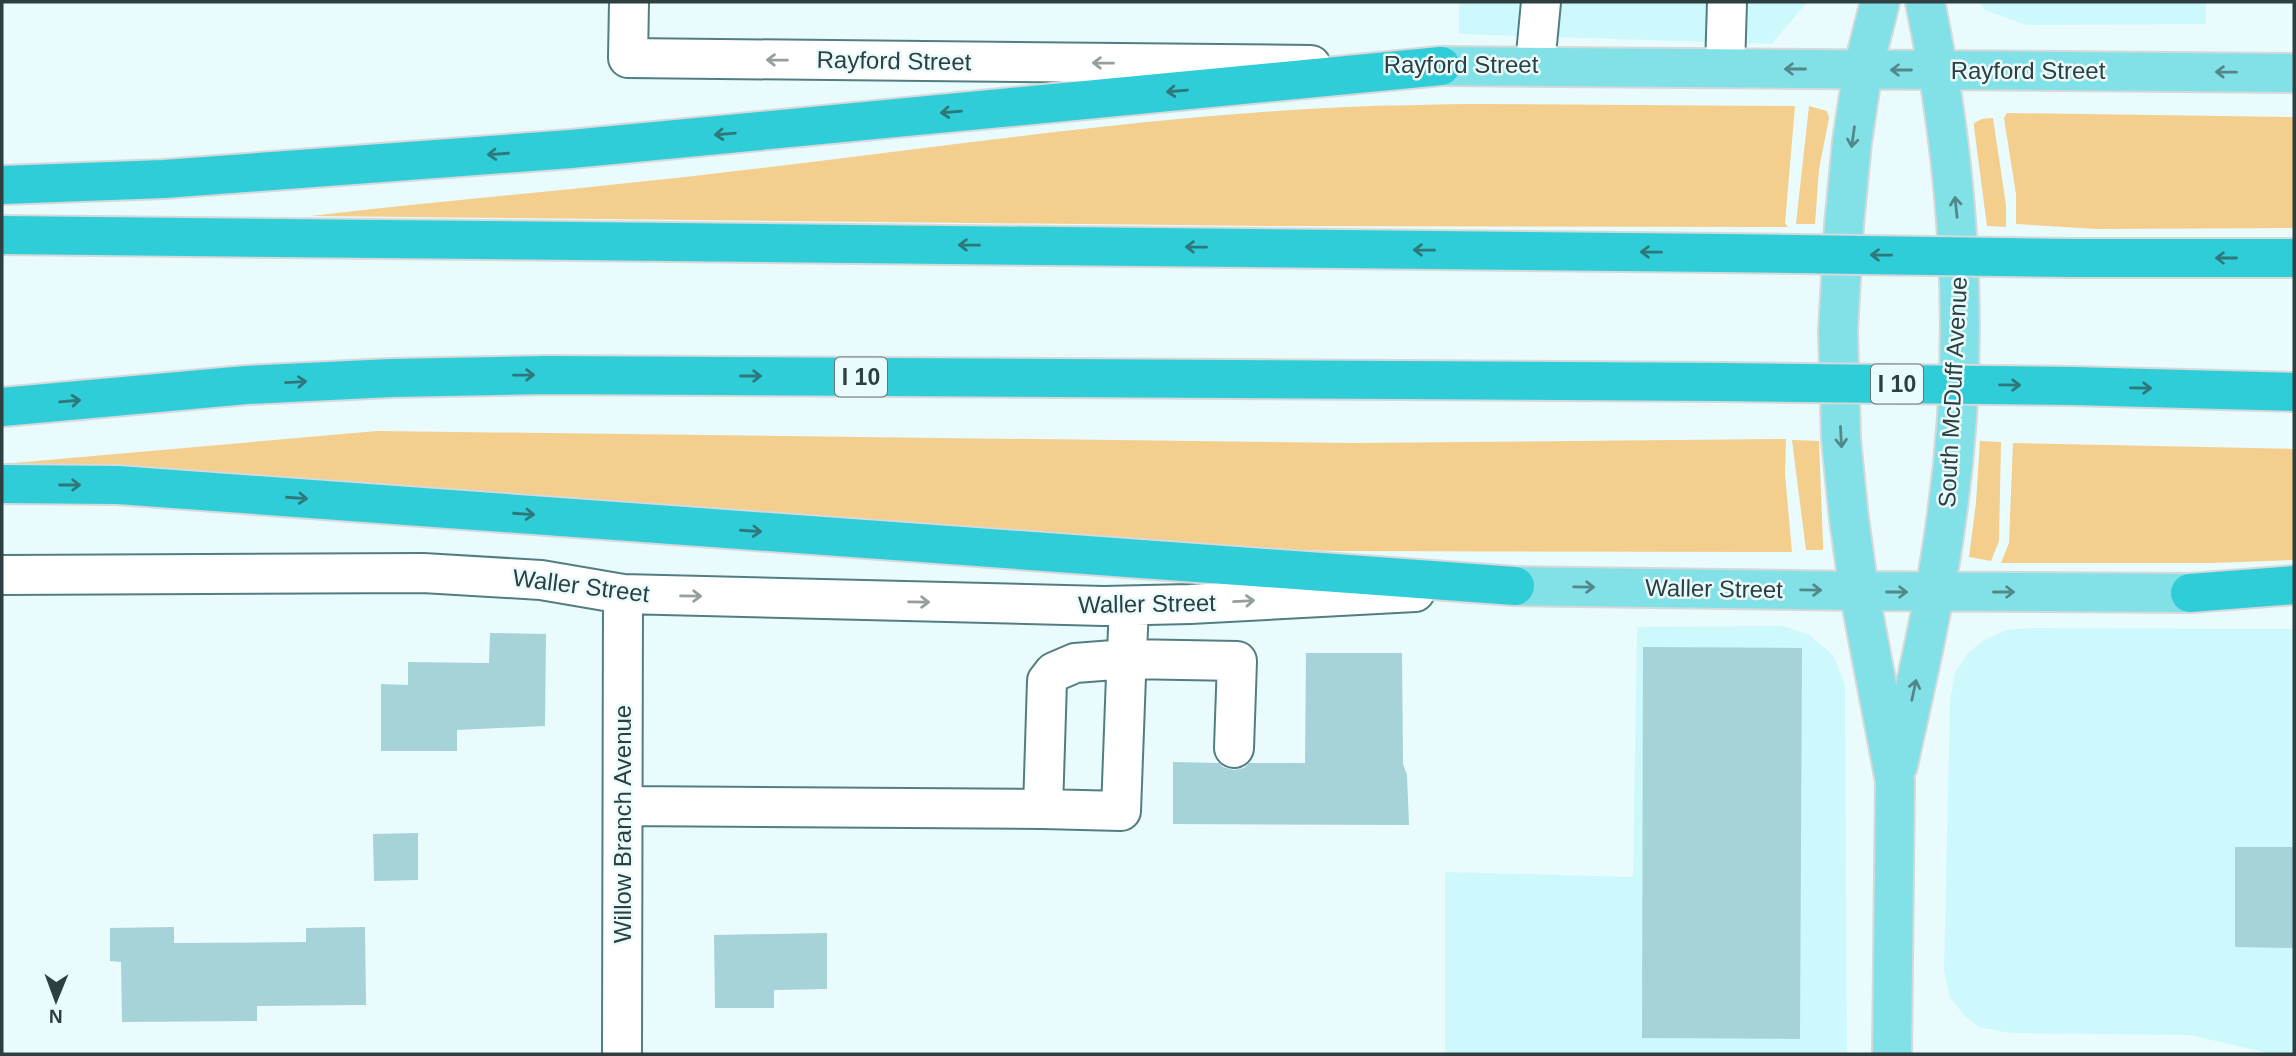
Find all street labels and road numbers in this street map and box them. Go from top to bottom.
street label: Rayford Street [816,46,972,75]
street label: Rayford Street [1384,51,1539,78]
street label: Rayford Street [1951,57,2106,84]
street label: South McDuff Avenue [1933,276,1972,508]
road number: I 10 [835,358,887,396]
road number: I 10 [1871,364,1923,404]
street label: Waller Street [511,564,651,607]
street label: Waller Street [1645,574,1783,603]
street label: Waller Street [1078,589,1216,618]
street label: Willow Branch Avenue [609,705,636,943]

